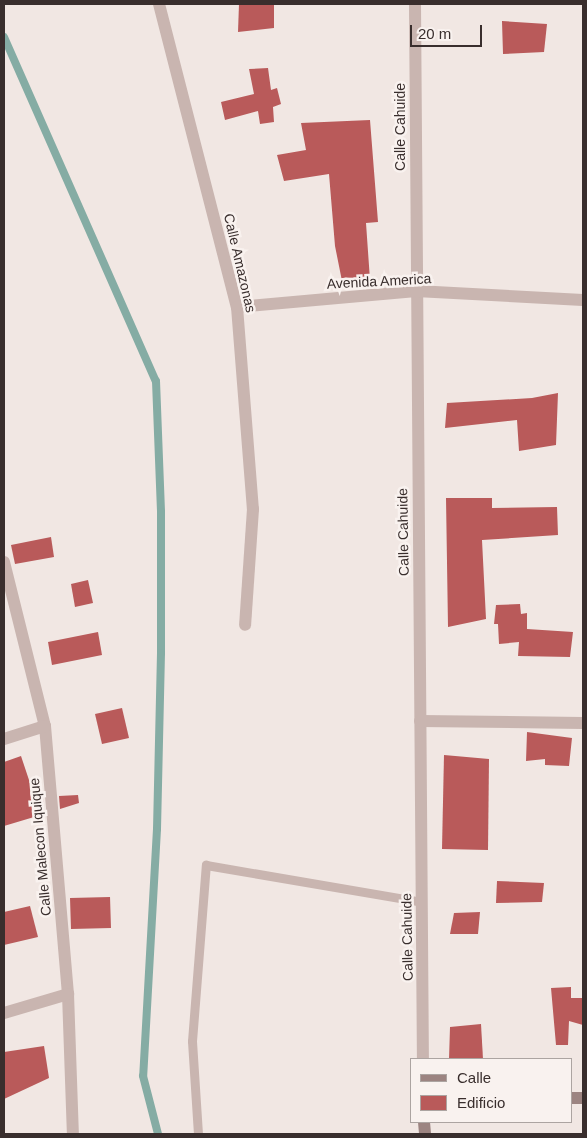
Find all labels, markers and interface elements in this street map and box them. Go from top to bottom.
scale bar [412,15,484,47]
text: 20 m [418,25,451,42]
street label: Calle Cahuide [392,83,408,171]
street label: Calle Amazonas [220,211,260,315]
street label: Avenida America [326,270,432,292]
street label: Calle Cahuide [394,488,412,576]
street label: Calle Malecon Iquique [26,777,54,917]
street label: Calle Cahuide [398,893,416,981]
legend [410,1058,572,1123]
text: Calle [457,1069,491,1086]
text: Edificio [457,1094,505,1111]

